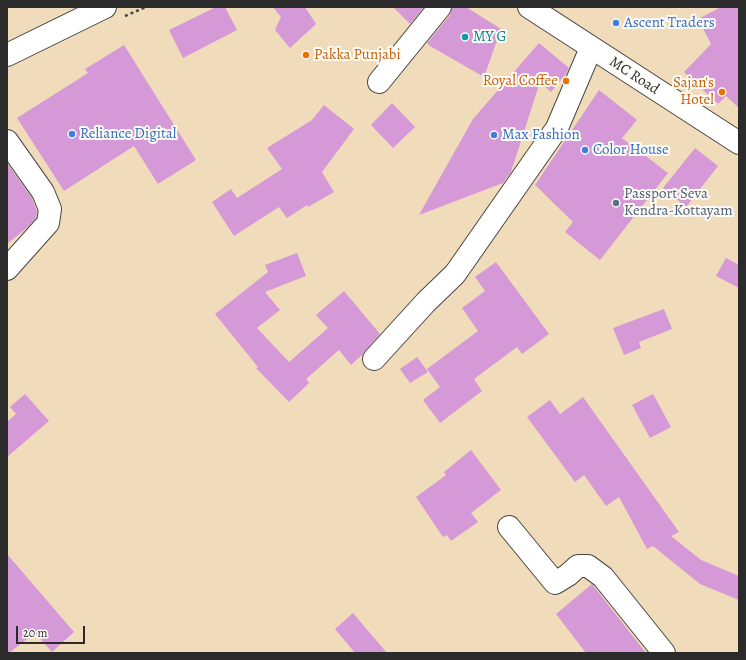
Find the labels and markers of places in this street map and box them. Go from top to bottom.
place label: Ascent Traders [624,14,715,32]
marker: Ascent Traders [611,18,621,28]
place label: MY G [473,28,507,46]
marker: MY G [460,32,470,42]
place label: Pakka Punjabi [314,46,401,64]
marker: Pakka Punjabi [301,50,311,60]
place label: Royal Coffee [483,72,558,90]
place label: Sajan's Hotel [673,74,714,109]
marker: Royal Coffee [561,76,571,86]
marker: Sajan's Hotel [717,87,727,97]
place label: Reliance Digital [80,125,176,143]
place label: Max Fashion [502,126,580,144]
marker: Reliance Digital [67,129,77,139]
marker: Max Fashion [489,130,499,140]
place label: Color House [593,141,669,159]
marker: Color House [580,145,590,155]
place label: Passport Seva Kendra-Kottayam [624,185,733,220]
marker: Passport Seva Kendra-Kottayam [611,198,621,208]

